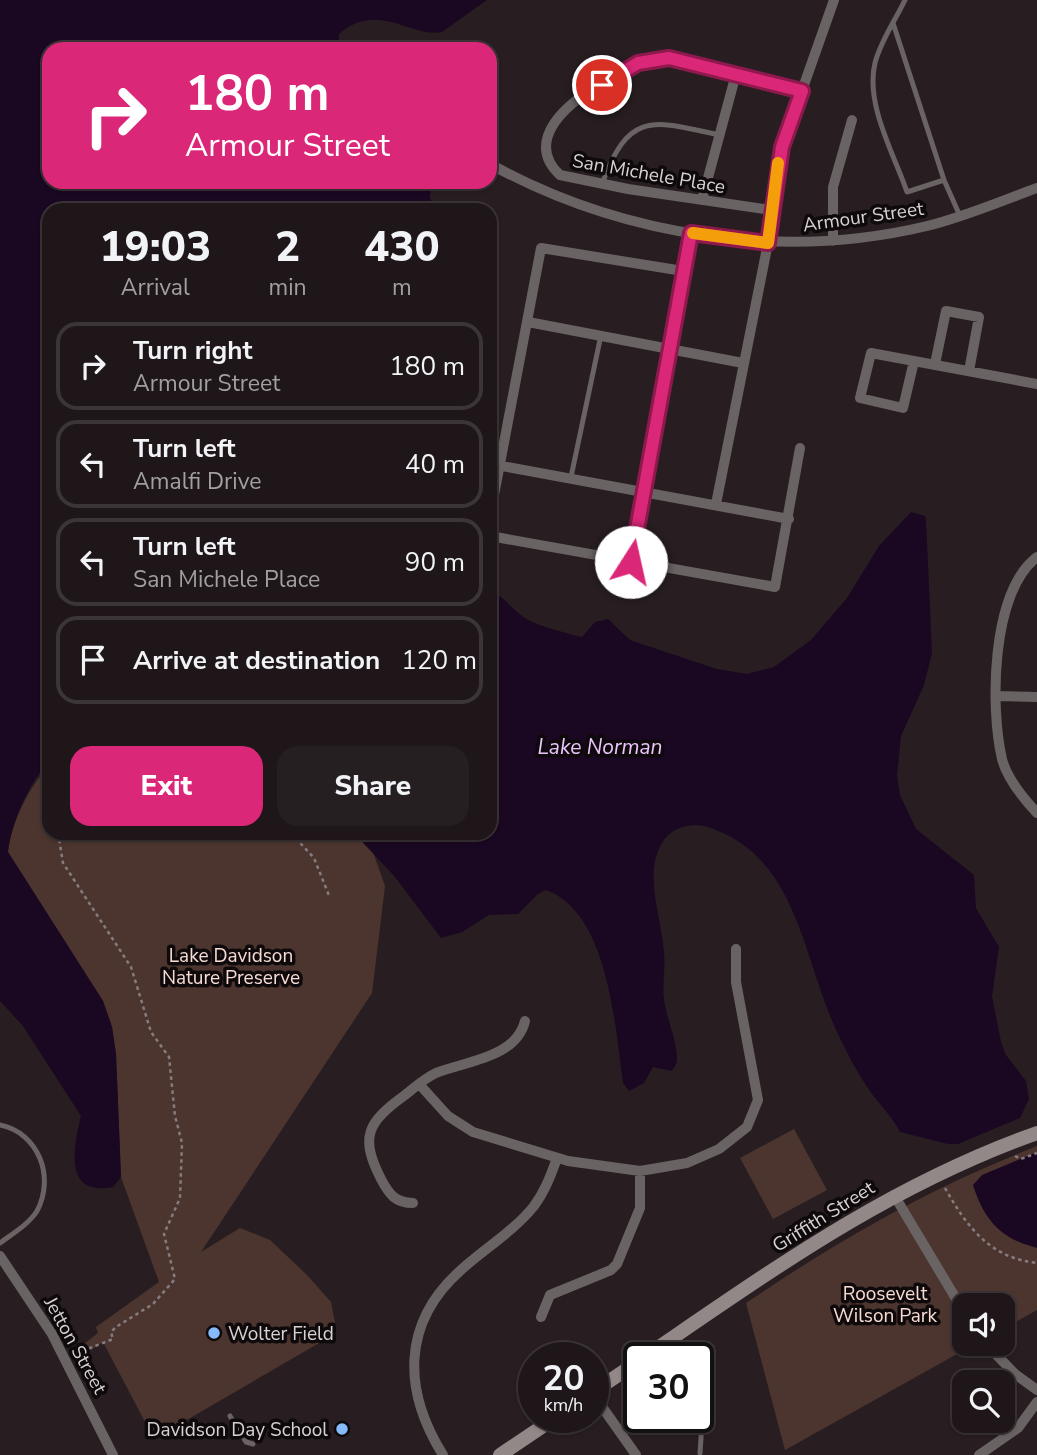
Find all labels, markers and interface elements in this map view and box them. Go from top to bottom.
pin [572,55,632,115]
text: 180 m [185,60,329,127]
icon: arrive [583,66,621,104]
icon: right [70,70,161,161]
text: Armour Street [185,124,390,167]
street label: San Michele Place [570,148,727,200]
street label: Armour Street [801,196,926,238]
text: 19:03 [99,219,211,276]
text: 2 [275,219,300,276]
text: 430 [364,219,440,276]
text: Arrival [121,272,190,303]
text: min [269,272,307,303]
text: m [392,272,412,303]
text: Turn right [133,333,252,368]
icon: right [74,347,112,385]
text: 180 m [389,349,465,384]
text: Armour Street [133,368,280,399]
text: Turn left [133,431,236,466]
icon: left [74,445,112,483]
text: 40 m [405,447,465,482]
text: Amalfi Drive [133,466,262,497]
position arrow [594,525,668,599]
text: Turn left [133,529,236,564]
icon: left [74,543,112,581]
text: 90 m [405,545,465,580]
text: San Michele Place [133,564,320,595]
icon: arrive [74,641,112,679]
text: Arrive at destination [133,643,380,678]
text: 120 m [401,643,477,678]
water label: Lake Norman [537,733,663,761]
button: Exit [70,746,263,826]
button: Share [277,746,469,826]
park label: Lake Davidson Nature Preserve [162,943,300,991]
street label: Griffith Street [768,1175,880,1259]
park label: Roosevelt Wilson Park [833,1281,938,1329]
street label: Jetton Street [37,1291,113,1399]
map controls [952,1293,1015,1433]
button: sound [952,1293,1015,1356]
place label: Wolter Field [228,1321,334,1347]
marker: Wolter Field [206,1325,222,1341]
speed limit sign: 30 [623,1342,714,1433]
text: 20 [542,1355,585,1402]
button: search [952,1370,1015,1433]
text: km/h [544,1393,583,1417]
place label: Davidson Day School [147,1417,328,1443]
marker: Davidson Day School [334,1421,350,1437]

